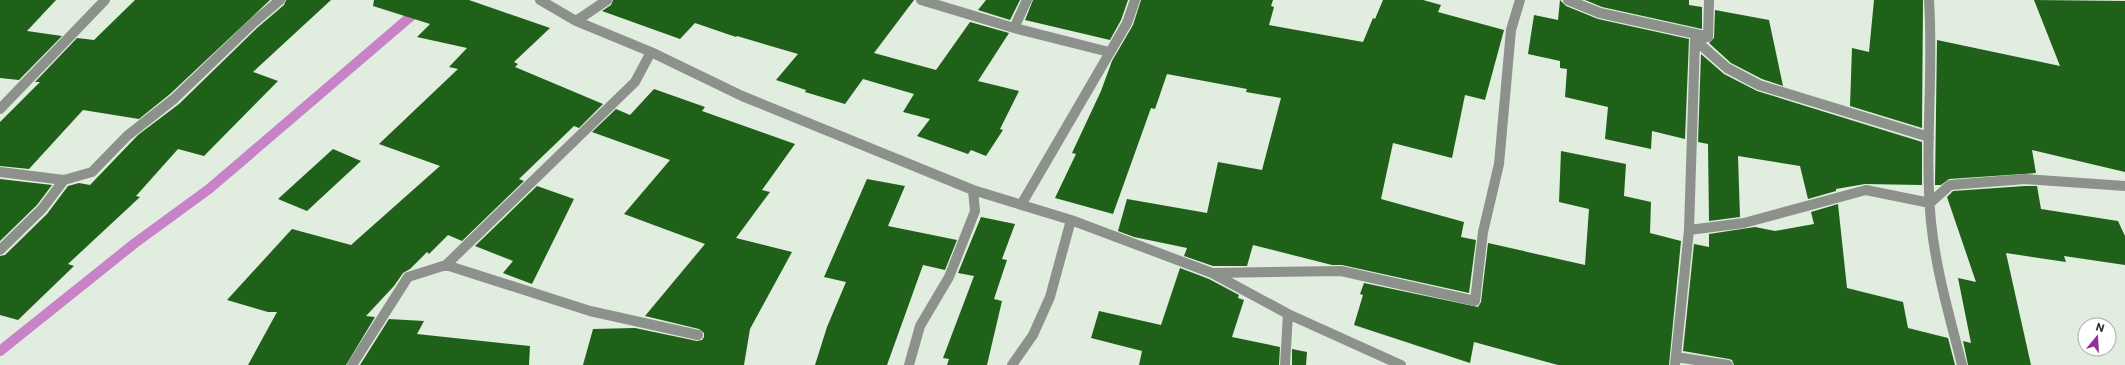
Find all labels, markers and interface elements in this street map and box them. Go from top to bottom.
north arrow [2077,317,2117,357]
text: N [2094,320,2106,334]

